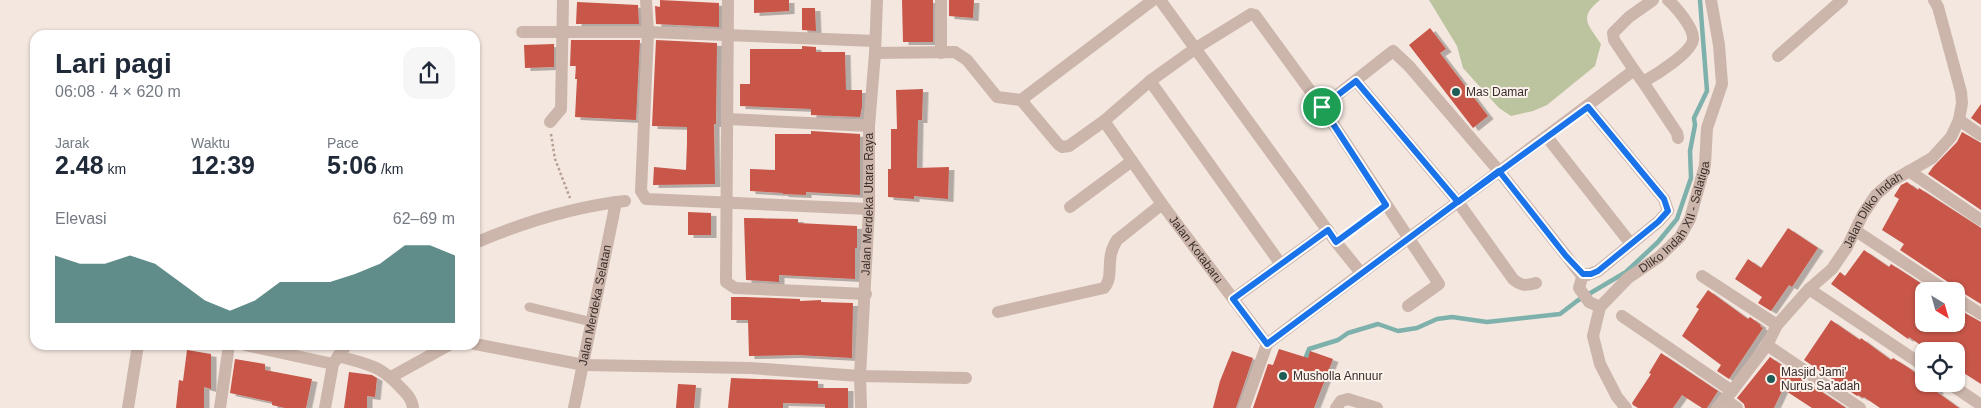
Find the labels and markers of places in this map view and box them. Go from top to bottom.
place label: Mas Damar [1466,85,1528,99]
pin [1301,86,1343,128]
marker: Mas Damar [1450,86,1462,98]
place label: Masjid Jami' Nurus Sa'adah [1781,365,1860,393]
place label: Musholla Annuur [1293,369,1382,383]
marker: Musholla Annuur [1277,370,1289,382]
marker: Masjid Jami' Nurus Sa'adah [1765,373,1777,385]

